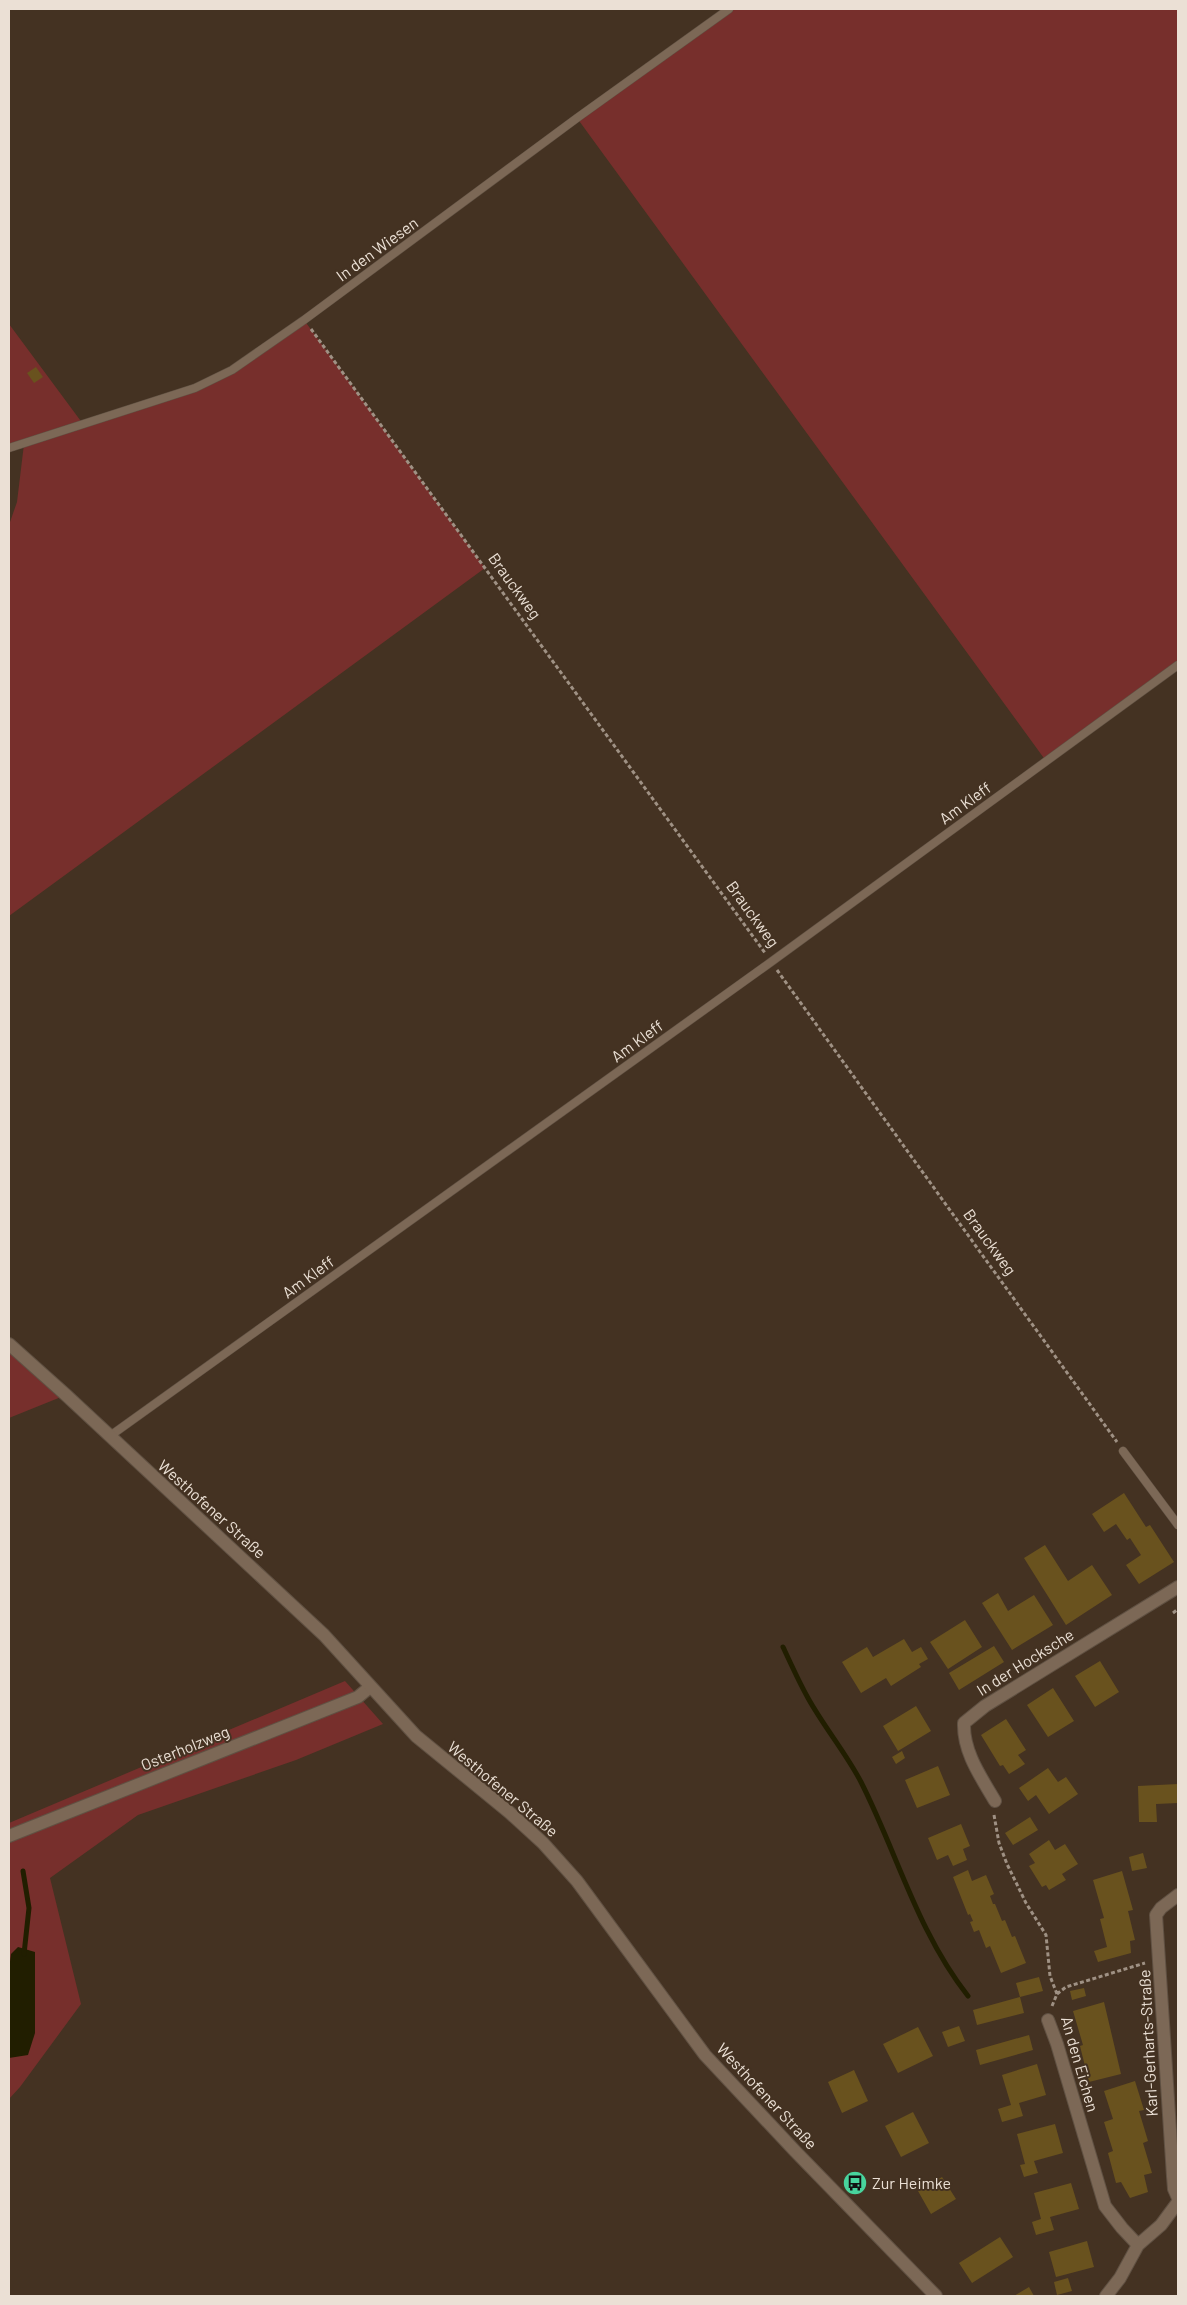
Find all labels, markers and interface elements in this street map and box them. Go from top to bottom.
street label: In den Wiesen [332,213,421,285]
street label: Brauckweg [485,549,546,623]
street label: Am Kleff [935,777,995,828]
street label: Brauckweg [723,877,784,951]
street label: Am Kleff [607,1015,667,1066]
street label: Brauckweg [960,1205,1021,1279]
street label: Am Kleff [278,1251,338,1302]
street label: Westhofener Straße [155,1455,270,1562]
street label: In der Hocksche [973,1624,1077,1699]
street label: Osterholzweg [138,1721,232,1774]
street label: Westhofener Straße [444,1737,562,1840]
street label: Karl-Gerharts-Straße [1134,1969,1161,2117]
street label: An den Eichen [1058,2014,1103,2114]
street label: Westhofener Straße [713,2039,822,2153]
bus stop icon: Zur Heimke [842,2170,868,2196]
place label: Zur Heimke [872,2173,951,2192]

